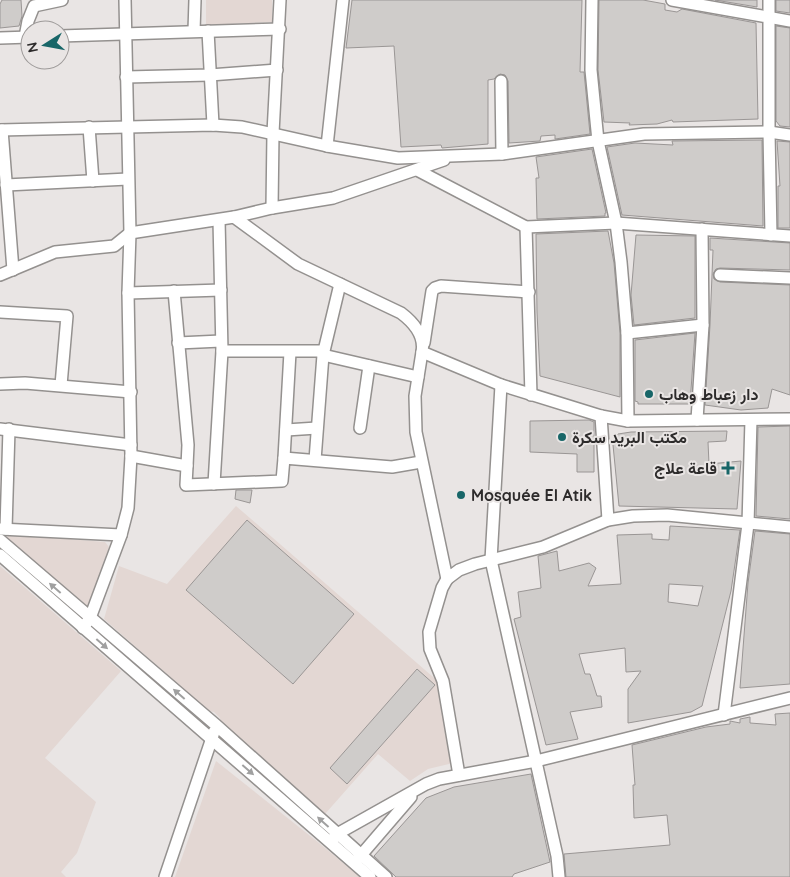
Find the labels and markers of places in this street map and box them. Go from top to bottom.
place label: دار زعباط وهاب [659,384,758,405]
marker: دار زعباط وهاب [643,388,655,400]
place label: مكتب البريد سكرة [572,427,687,448]
marker: مكتب البريد سكرة [556,431,568,443]
place label: قاعة علاج [654,458,717,479]
marker: قاعة علاج [721,461,735,475]
place label: Mosquée El Atik [471,485,592,505]
marker: Mosquée El Atik [455,489,467,501]

